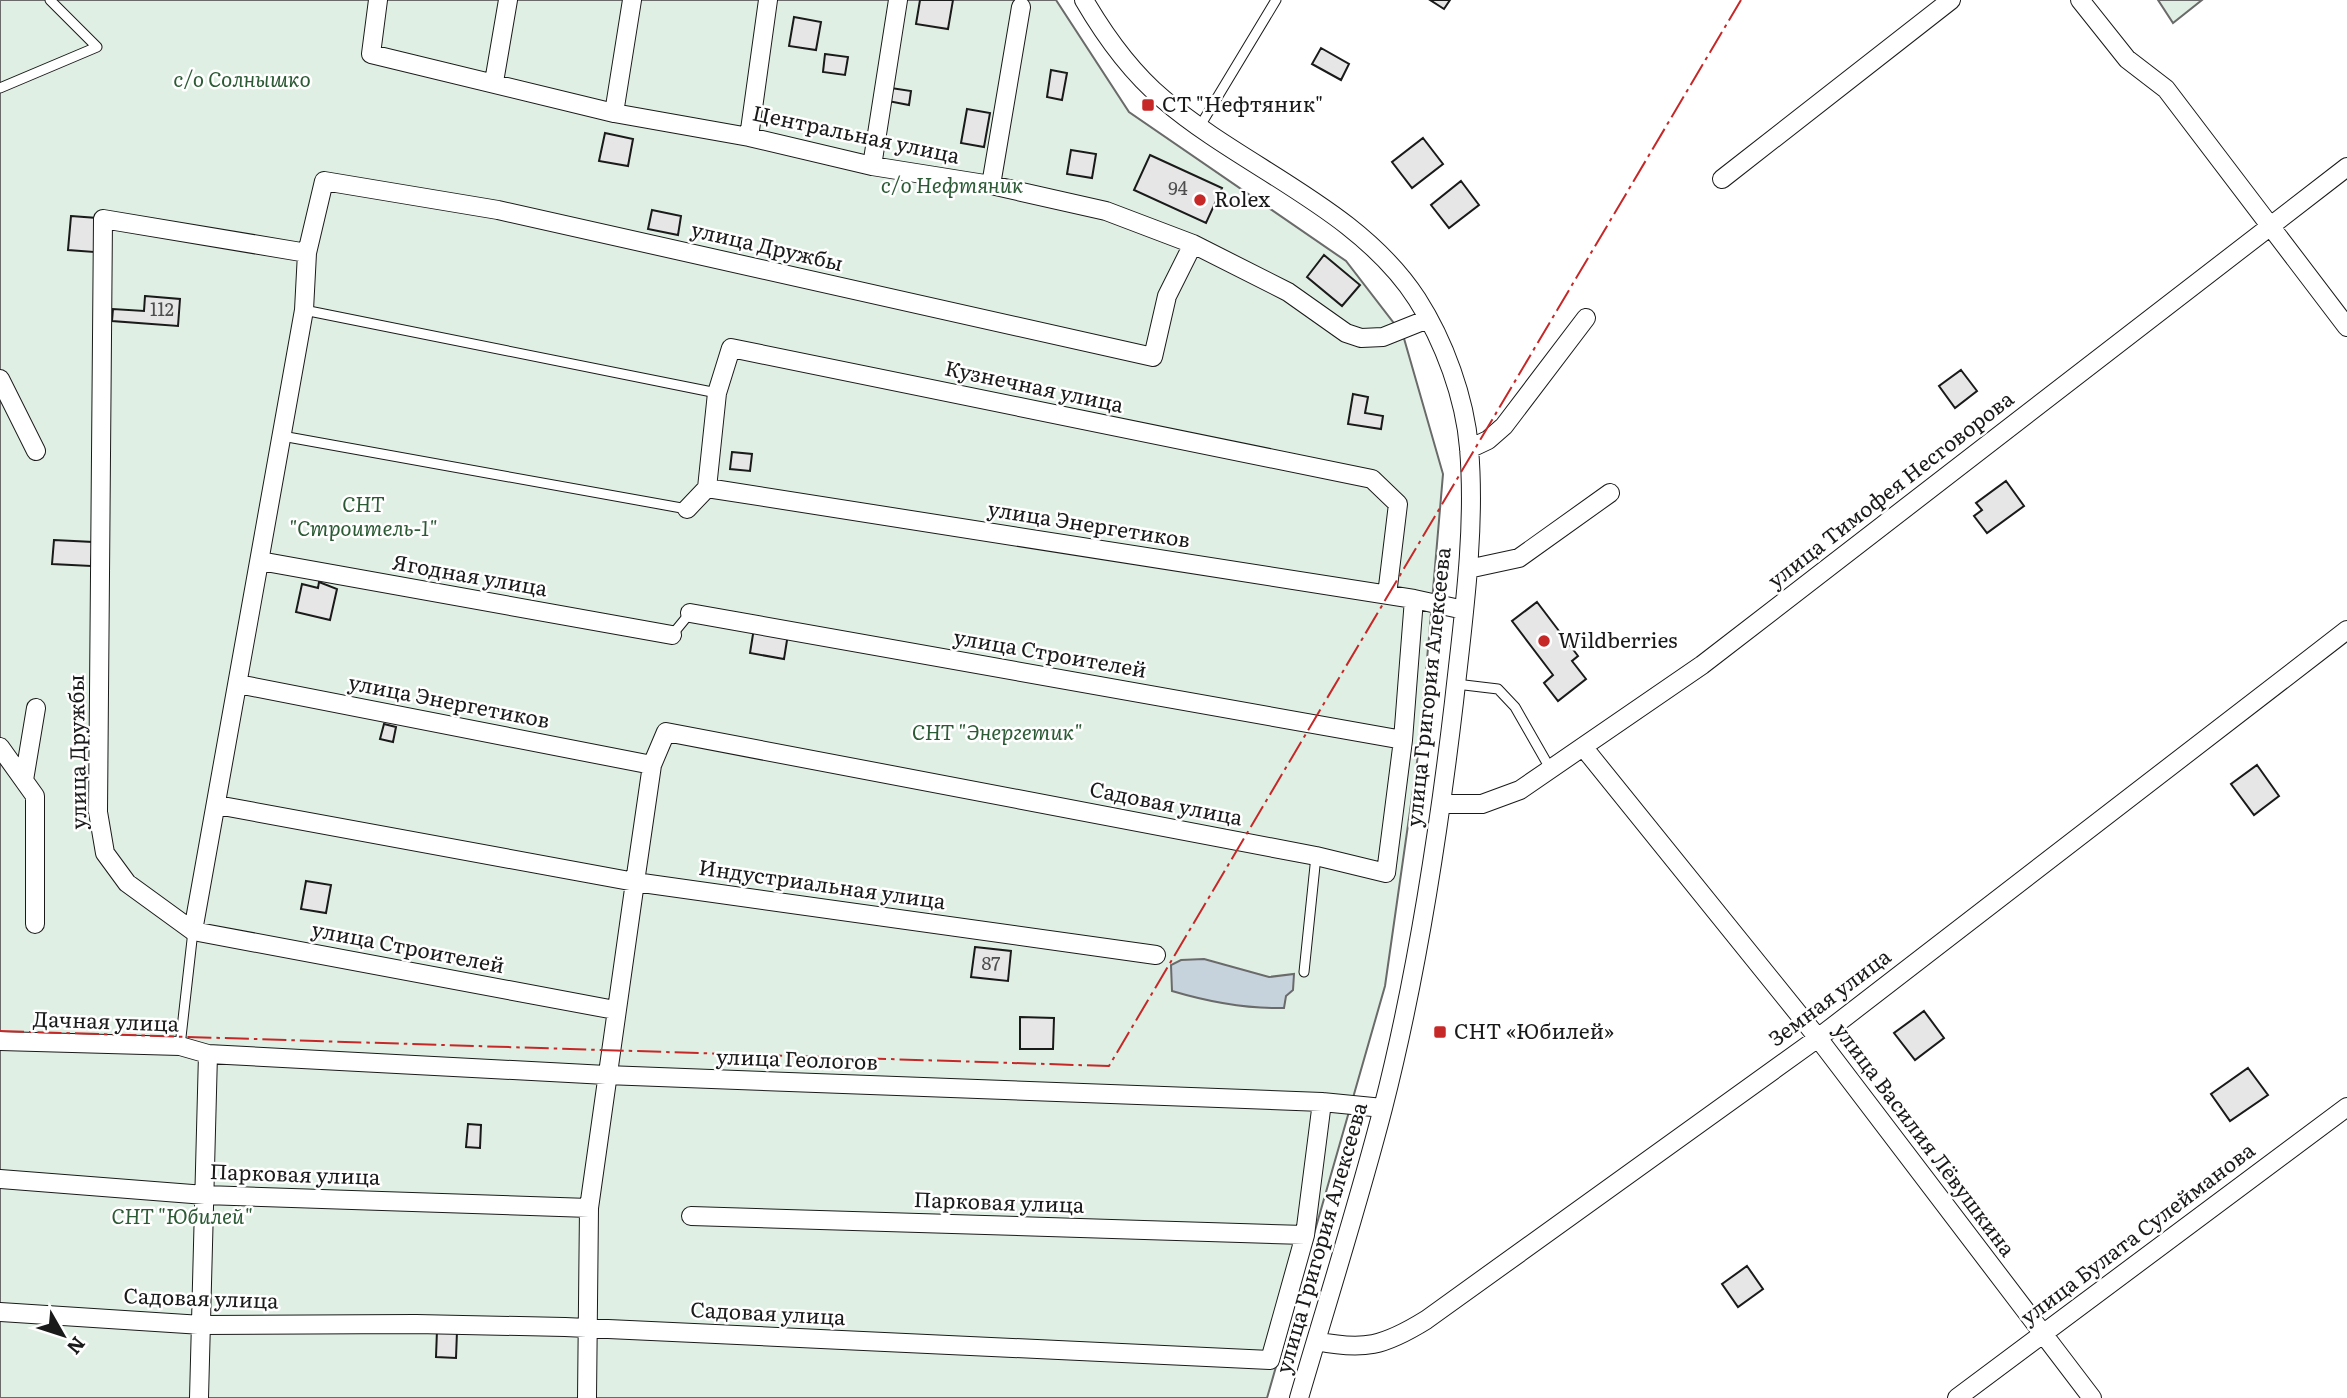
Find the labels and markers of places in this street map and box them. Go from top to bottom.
place label: СТ "Нефтяник" [1162,87,1323,118]
marker: СТ "Нефтяник" [1140,97,1156,113]
place label: Rolex [1214,182,1270,213]
marker: Rolex [1192,192,1208,208]
place label: Wildberries [1558,623,1678,654]
marker: Wildberries [1536,633,1552,649]
place label: СНТ «Юбилей» [1454,1014,1614,1045]
marker: СНТ «Юбилей» [1432,1024,1448,1040]

